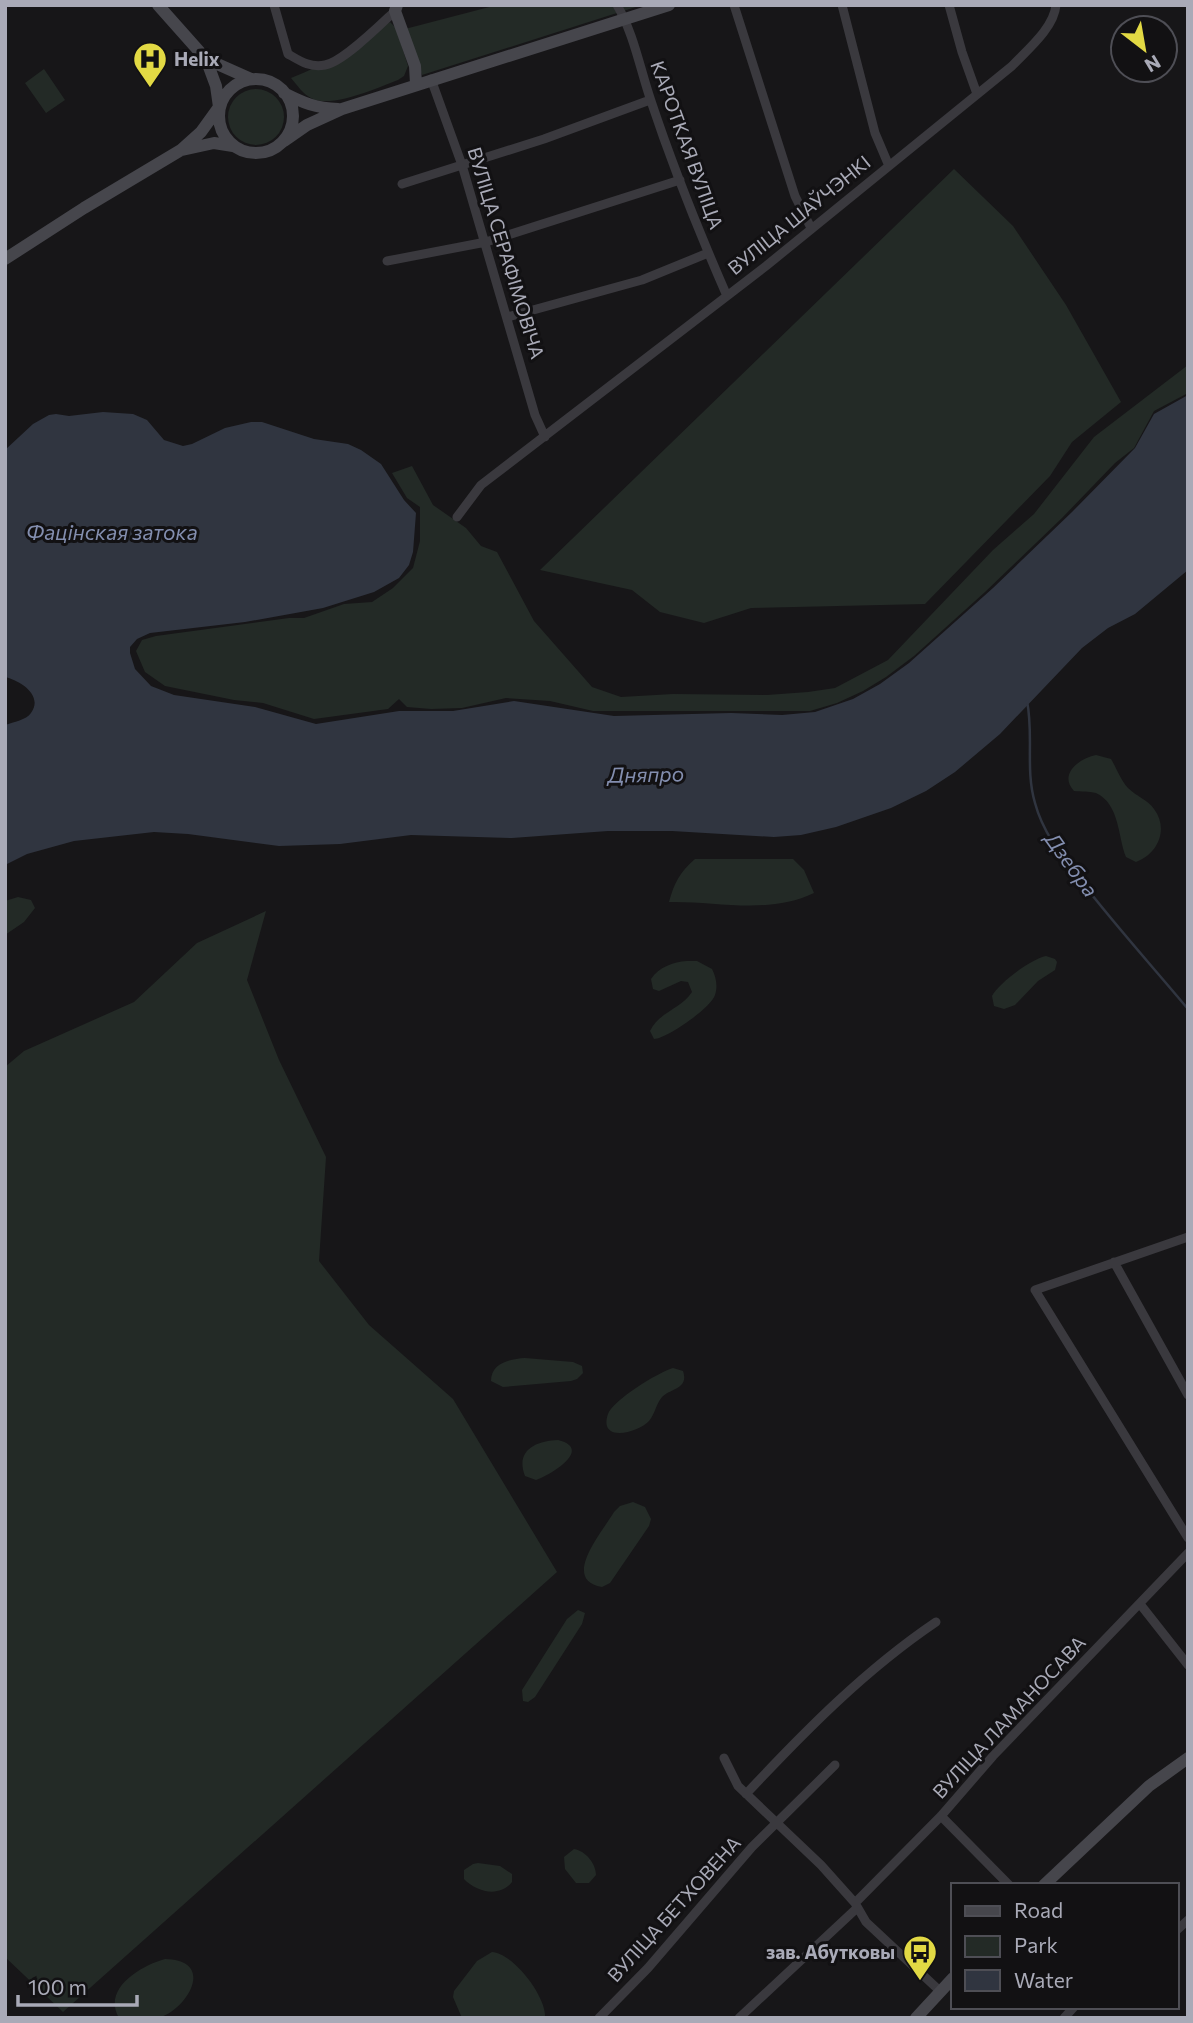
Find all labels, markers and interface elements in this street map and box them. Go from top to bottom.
north arrow [1109,14,1179,84]
hospital icon: Helix [131,40,169,89]
place label: Helix [174,47,220,70]
text: N [1141,50,1165,78]
street label: КАРОТКАЯ ВУЛІЦА [646,58,729,232]
street label: ВУЛІЦА СЕРАФІМОВІЧА [463,144,550,361]
street label: ВУЛІЦА ШАЎЧЭНКІ [723,150,875,279]
water label: Фацінская затока [26,519,198,544]
water label: Дняпро [606,760,684,787]
water label: Дзебра [1039,825,1104,901]
street label: ВУЛІЦА ЛАМАНОСАВА [927,1631,1090,1803]
street label: ВУЛІЦА БЕТХОВЕНА [602,1831,745,1986]
legend [951,1883,1179,2009]
text: Road [1014,1897,1063,1922]
text: Park [1014,1932,1058,1957]
bus stop icon: зав. Абутковы [901,1933,939,1982]
place label: зав. Абутковы [766,1940,895,1963]
scale bar [18,1964,136,2008]
text: Water [1014,1967,1073,1992]
text: 100 m [28,1974,87,1999]

